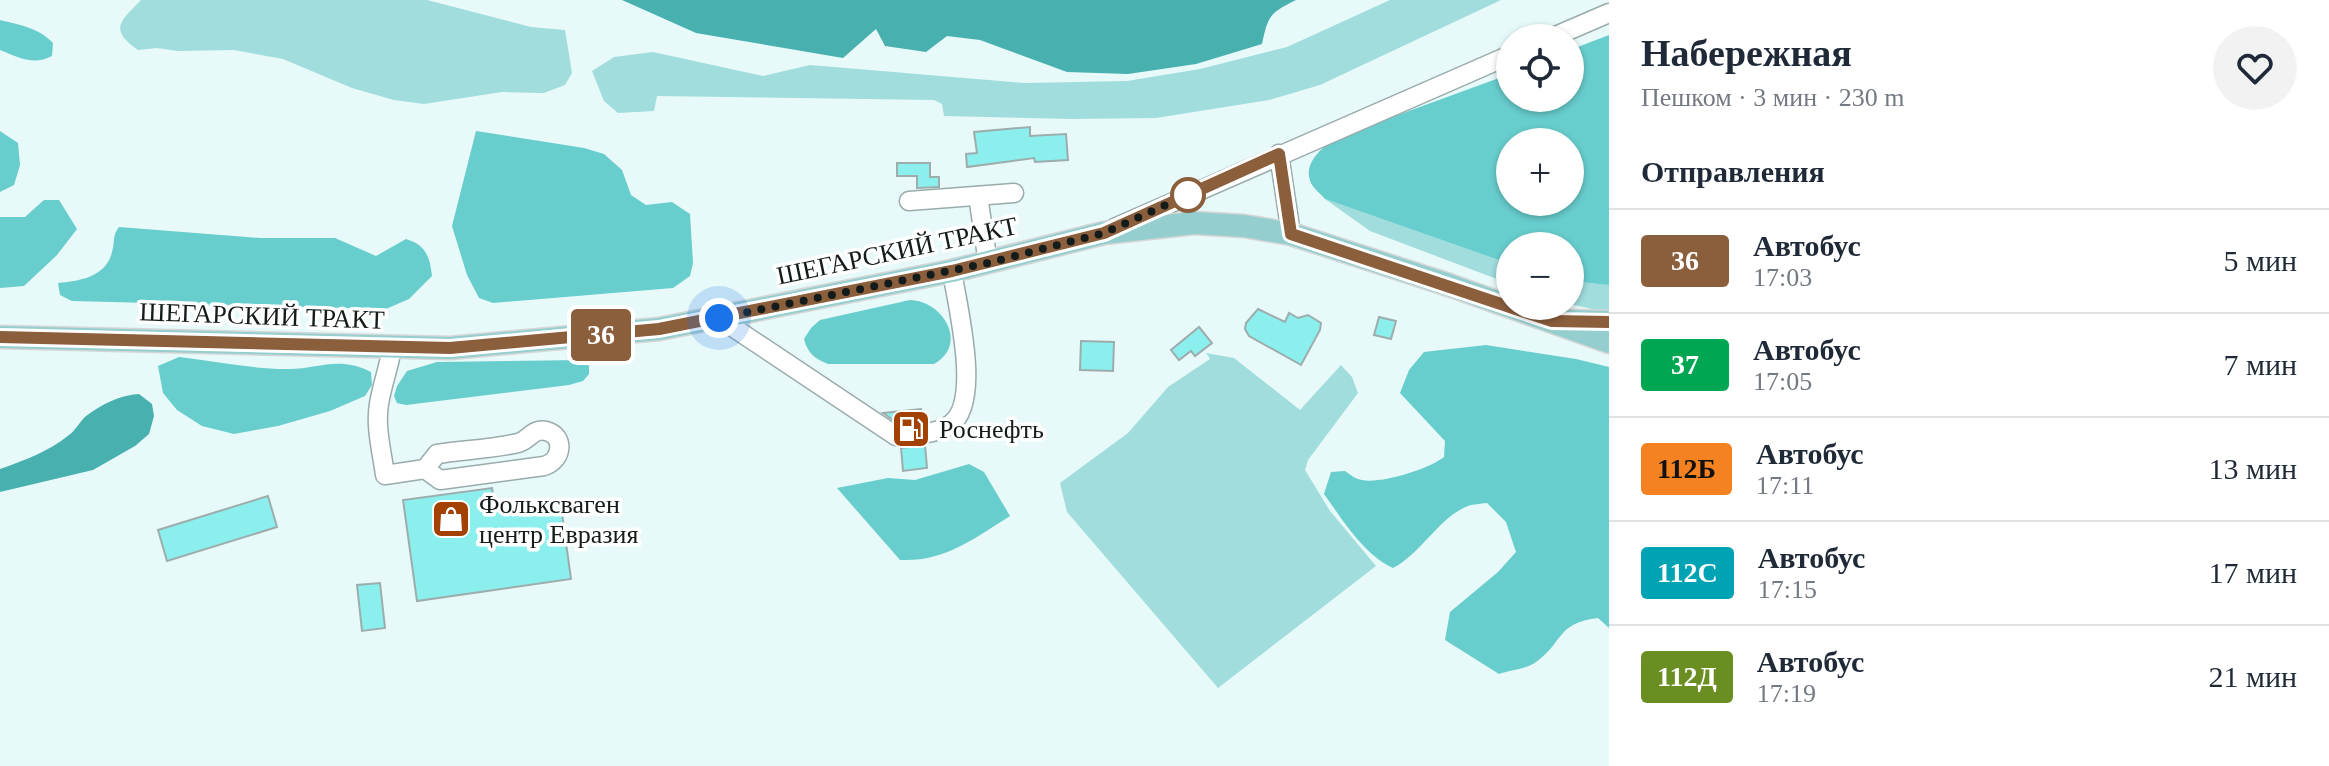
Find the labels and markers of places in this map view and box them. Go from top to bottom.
unlabelled marker [1171,178,1205,212]
fuel station icon: Роснефть [890,408,932,450]
place label: Роснефть [939,415,1044,444]
place label: Фольксваген центр Евразия [479,490,638,549]
shop icon: Фольксваген центр Евразия [430,498,472,540]

